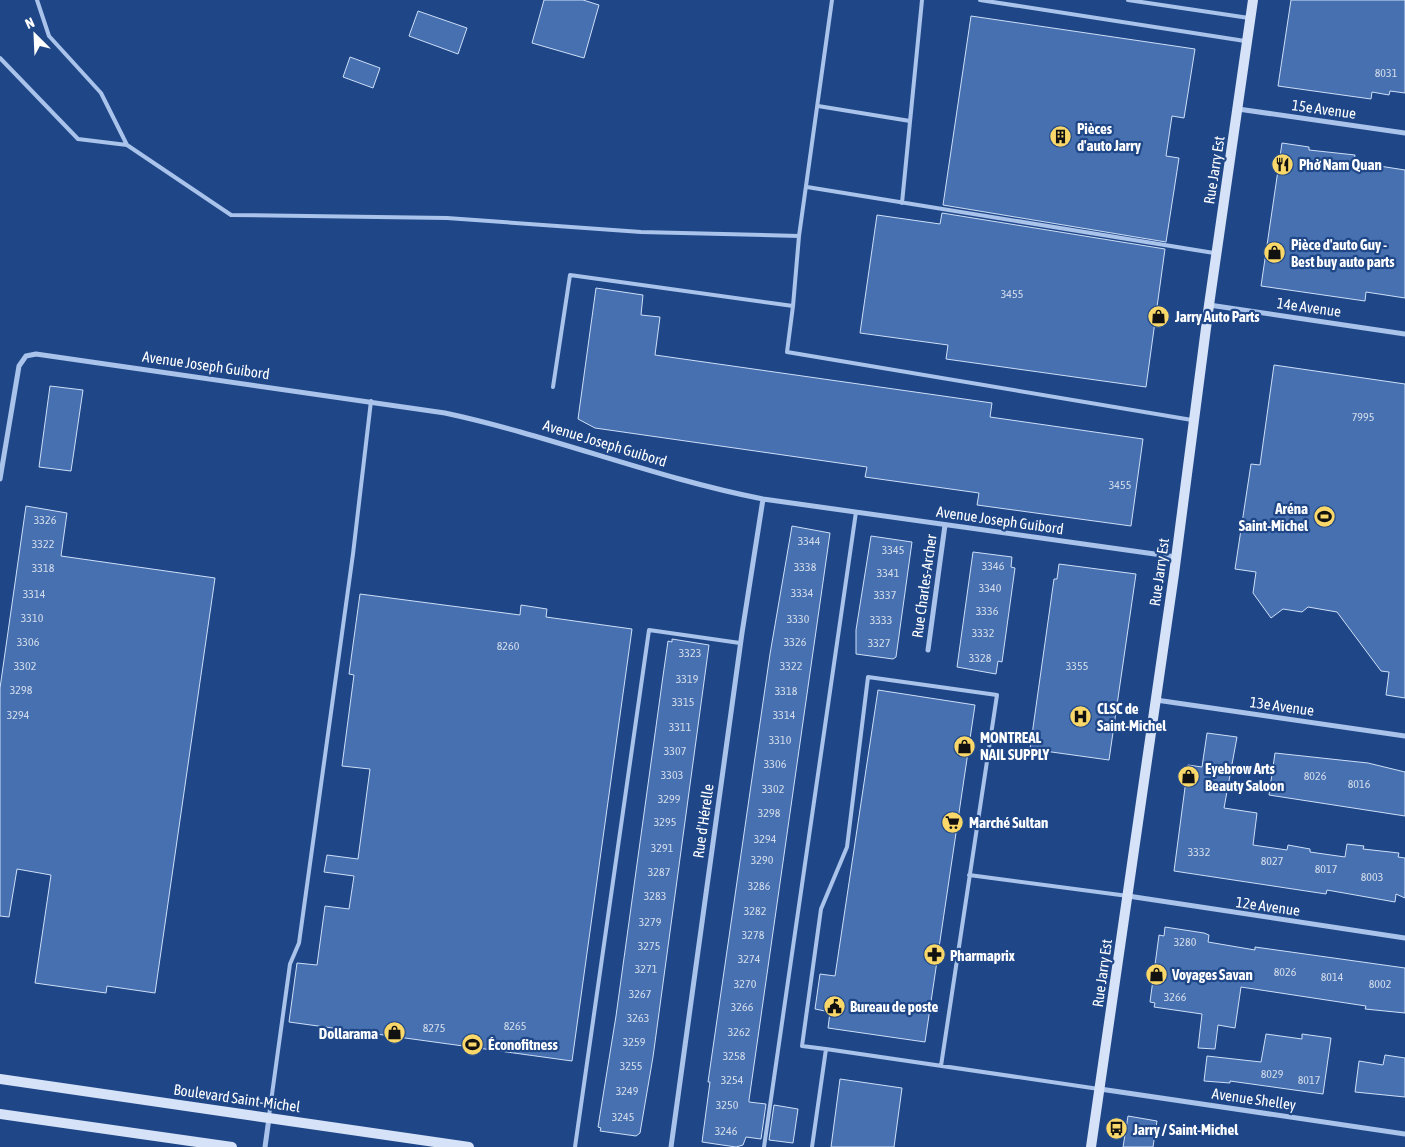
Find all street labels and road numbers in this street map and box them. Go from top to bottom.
street label: 15e Avenue [1291,96,1357,122]
street label: Rue Jarry Est [1200,135,1228,205]
street label: 14e Avenue [1276,294,1342,320]
street label: Avenue Joseph Guibord [141,348,271,382]
street label: Avenue Joseph Guibord [541,416,669,470]
street label: Avenue Joseph Guibord [935,503,1065,537]
street label: Rue Charles-Archer [908,532,940,639]
street label: Rue Jarry Est [1146,537,1172,607]
street label: 13e Avenue [1249,693,1315,719]
street label: Rue d'Hérelle [689,783,717,859]
street label: 12e Avenue [1235,893,1301,919]
street label: Rue Jarry Est [1089,938,1115,1008]
street label: Boulevard Saint-Michel [173,1081,301,1115]
street label: Avenue Shelley [1211,1085,1297,1113]

